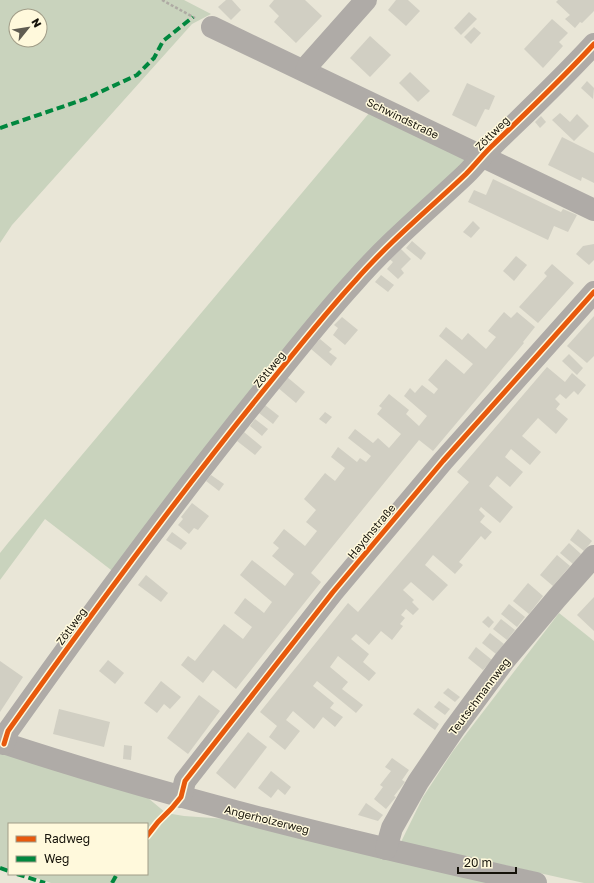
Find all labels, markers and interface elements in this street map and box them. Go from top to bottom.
north arrow [8,8,48,48]
text: N [29,16,45,30]
street label: Schwindstraße [365,95,441,141]
street label: Zötlweg [472,113,512,153]
street label: Zötlweg [250,348,288,390]
street label: Haydnstraße [344,501,398,561]
street label: Zötlweg [53,605,89,647]
street label: Teutschmannweg [446,655,512,737]
street label: Angerholzerweg [223,802,311,836]
legend [8,823,148,875]
text: Radweg [44,831,90,846]
scale bar [458,849,516,875]
text: Weg [44,851,69,866]
text: 20 m [464,855,492,870]

